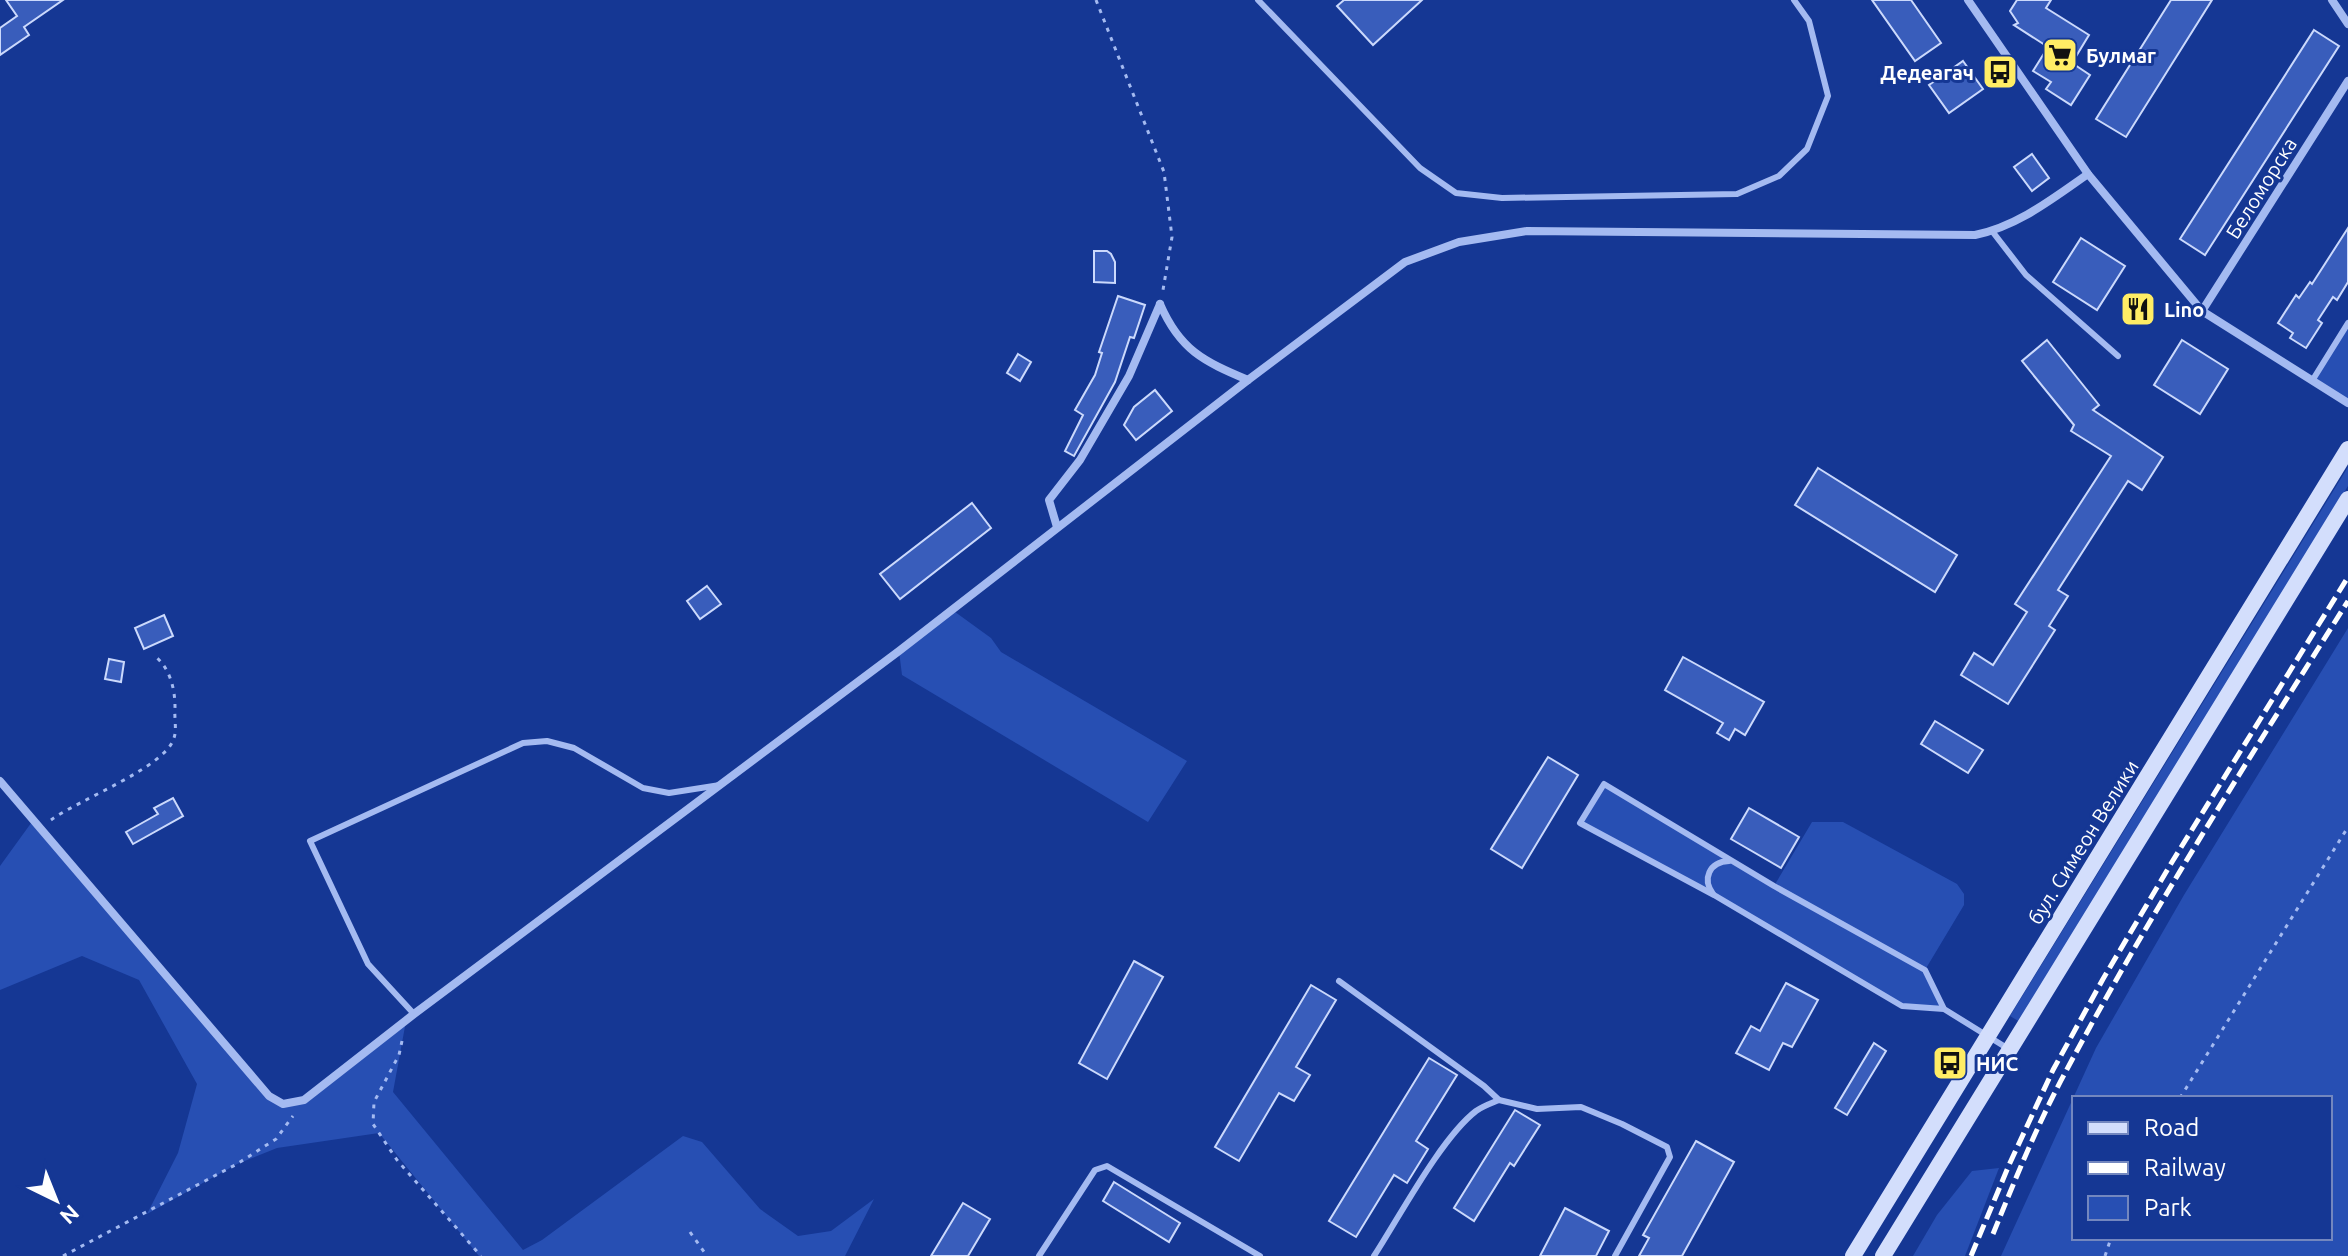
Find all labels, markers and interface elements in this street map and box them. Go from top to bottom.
supermarket icon: Булмаг [2041,36,2079,74]
place label: Булмаг [2086,44,2156,67]
bus stop icon: Дедеагач [1981,53,2019,91]
place label: Дедеагач [1880,61,1974,84]
street label: Беломорска [2221,133,2301,243]
restaurant icon: Lino [2119,290,2157,328]
place label: Lino [2164,298,2204,321]
street label: бул. Симеон Велики [2023,756,2143,928]
bus stop icon: НИС [1931,1044,1969,1082]
place label: НИС [1976,1052,2018,1075]
legend [2072,1096,2332,1240]
text: Road [2144,1114,2199,1141]
text: Railway [2144,1154,2226,1181]
north arrow [16,1160,96,1240]
text: Park [2144,1194,2192,1221]
text: N [55,1200,85,1230]

